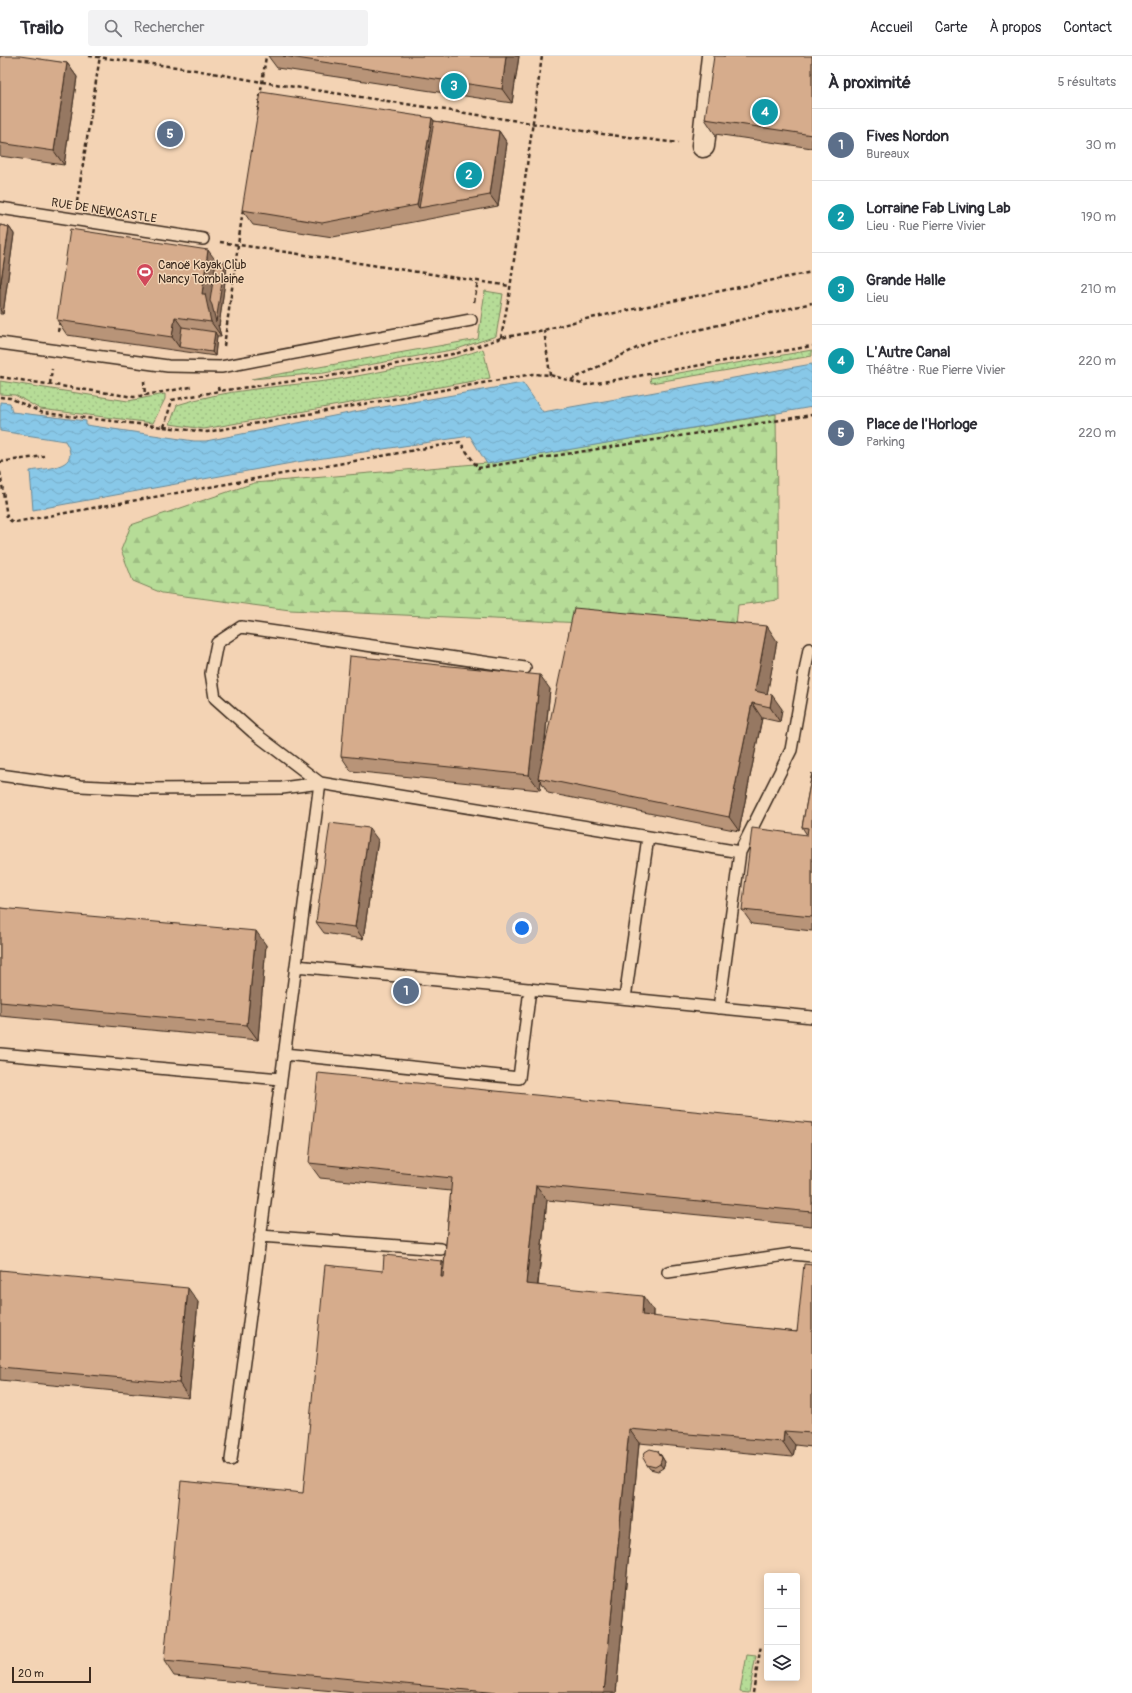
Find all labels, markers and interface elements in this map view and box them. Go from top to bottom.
search box [88,10,368,46]
text: Trailo [20,16,64,40]
icon: search [102,17,124,39]
text: Rechercher [134,18,205,37]
text: Accueil [870,19,913,36]
text: Carte [935,19,967,36]
text: À propos [989,19,1041,36]
text: Contact [1063,19,1112,36]
pin: 3 [441,71,467,101]
text: À proximité [828,72,911,93]
text: 5 résultats [1057,74,1116,90]
pin: 4 [752,97,778,127]
pin: 5 [157,119,183,149]
text: Fives Nordon [866,127,949,146]
text: 1 [838,137,844,153]
text: 30 m [1086,137,1116,153]
text: Bureaux [866,146,910,162]
pin: 2 [456,160,482,190]
street label: RUE DE NEWCASTLE [50,195,158,227]
text: Lorraine Fab Living Lab [866,199,1011,218]
text: 2 [837,209,845,225]
text: 190 m [1081,209,1116,225]
text: Lieu · Rue Pierre Vivier [866,218,986,234]
place label: Canoë Kayak Club Nancy Tomblaine [158,258,247,287]
sports icon: Canoë Kayak Club Nancy Tomblaine [135,262,155,287]
text: Grande Halle [866,271,945,290]
text: 3 [837,281,845,297]
text: 210 m [1080,281,1116,297]
text: Lieu [866,290,889,306]
text: L'Autre Canal [866,343,951,362]
text: 4 [837,353,845,369]
text: 220 m [1078,353,1116,369]
text: Théâtre · Rue Pierre Vivier [866,362,1005,378]
text: Place de l'Horloge [866,415,977,434]
text: 5 [837,425,845,441]
text: 220 m [1078,425,1116,441]
text: Parking [866,434,905,450]
your location [512,918,532,938]
pin: 1 [393,976,419,1006]
map controls [764,1573,800,1681]
button: + [764,1573,800,1609]
button: − [764,1609,800,1645]
button: layers [764,1645,800,1681]
scale bar [12,1665,91,1684]
text: 20 m [18,1667,44,1680]

